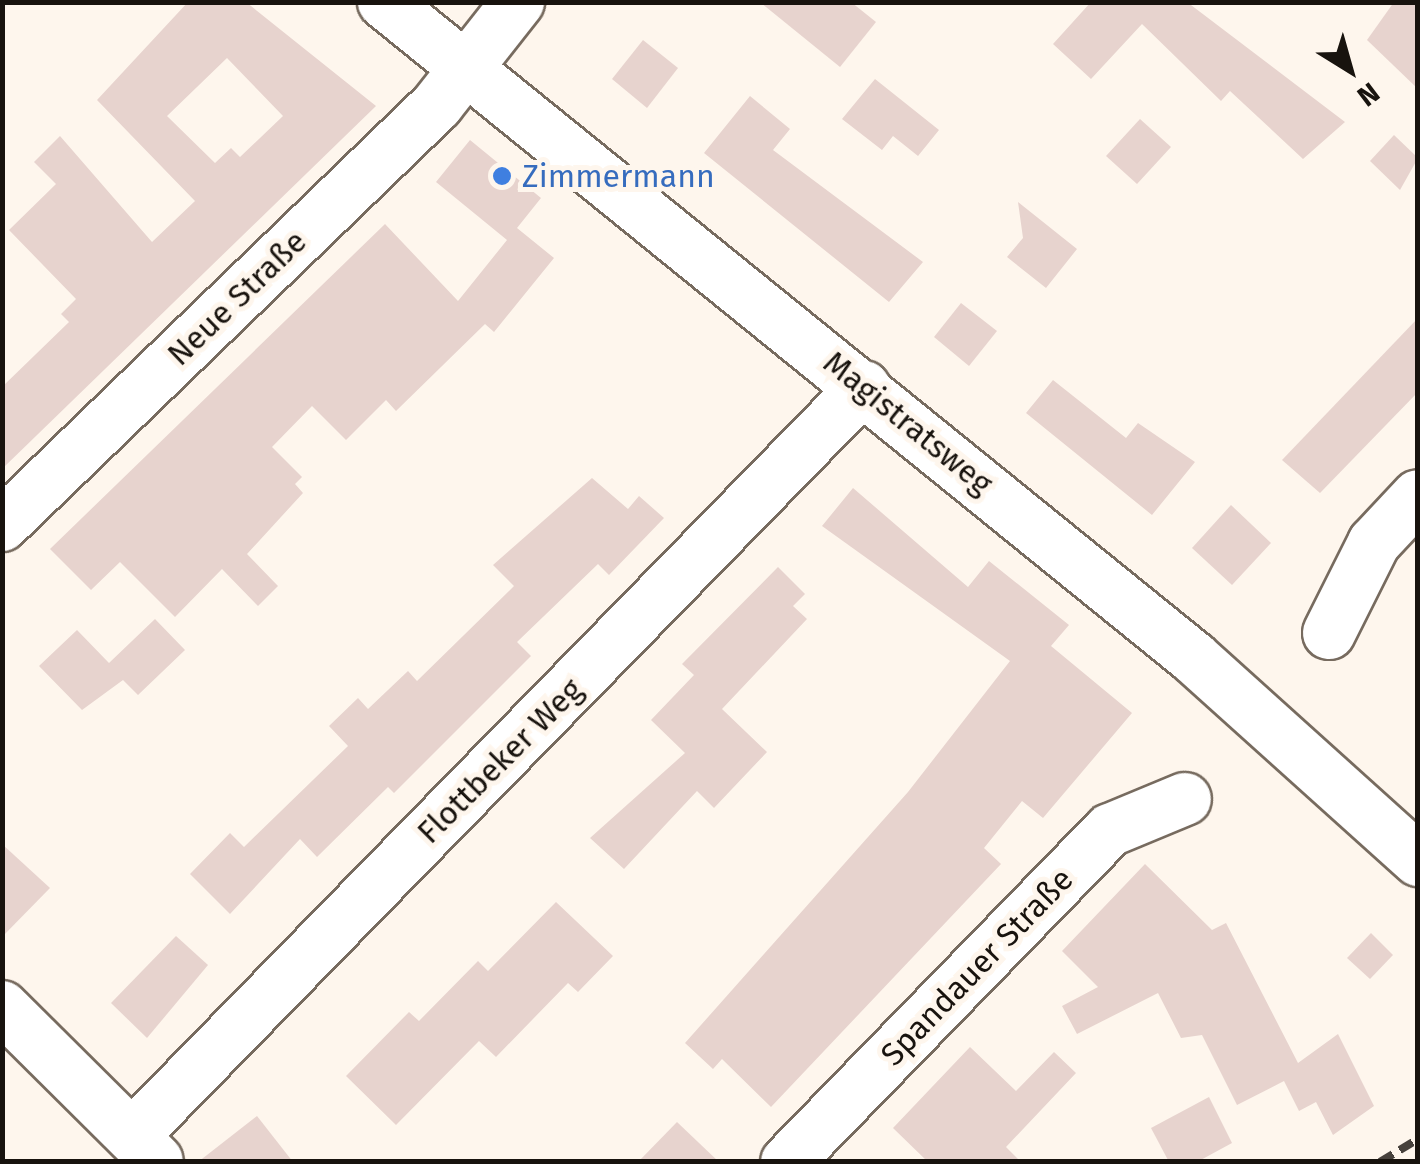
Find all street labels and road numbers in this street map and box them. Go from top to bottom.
street label: Neue Straße [160,222,314,374]
street label: Magistratsweg [816,343,1000,503]
street label: Flottbeker Weg [410,671,590,851]
street label: Spandauer Straße [873,860,1081,1074]

